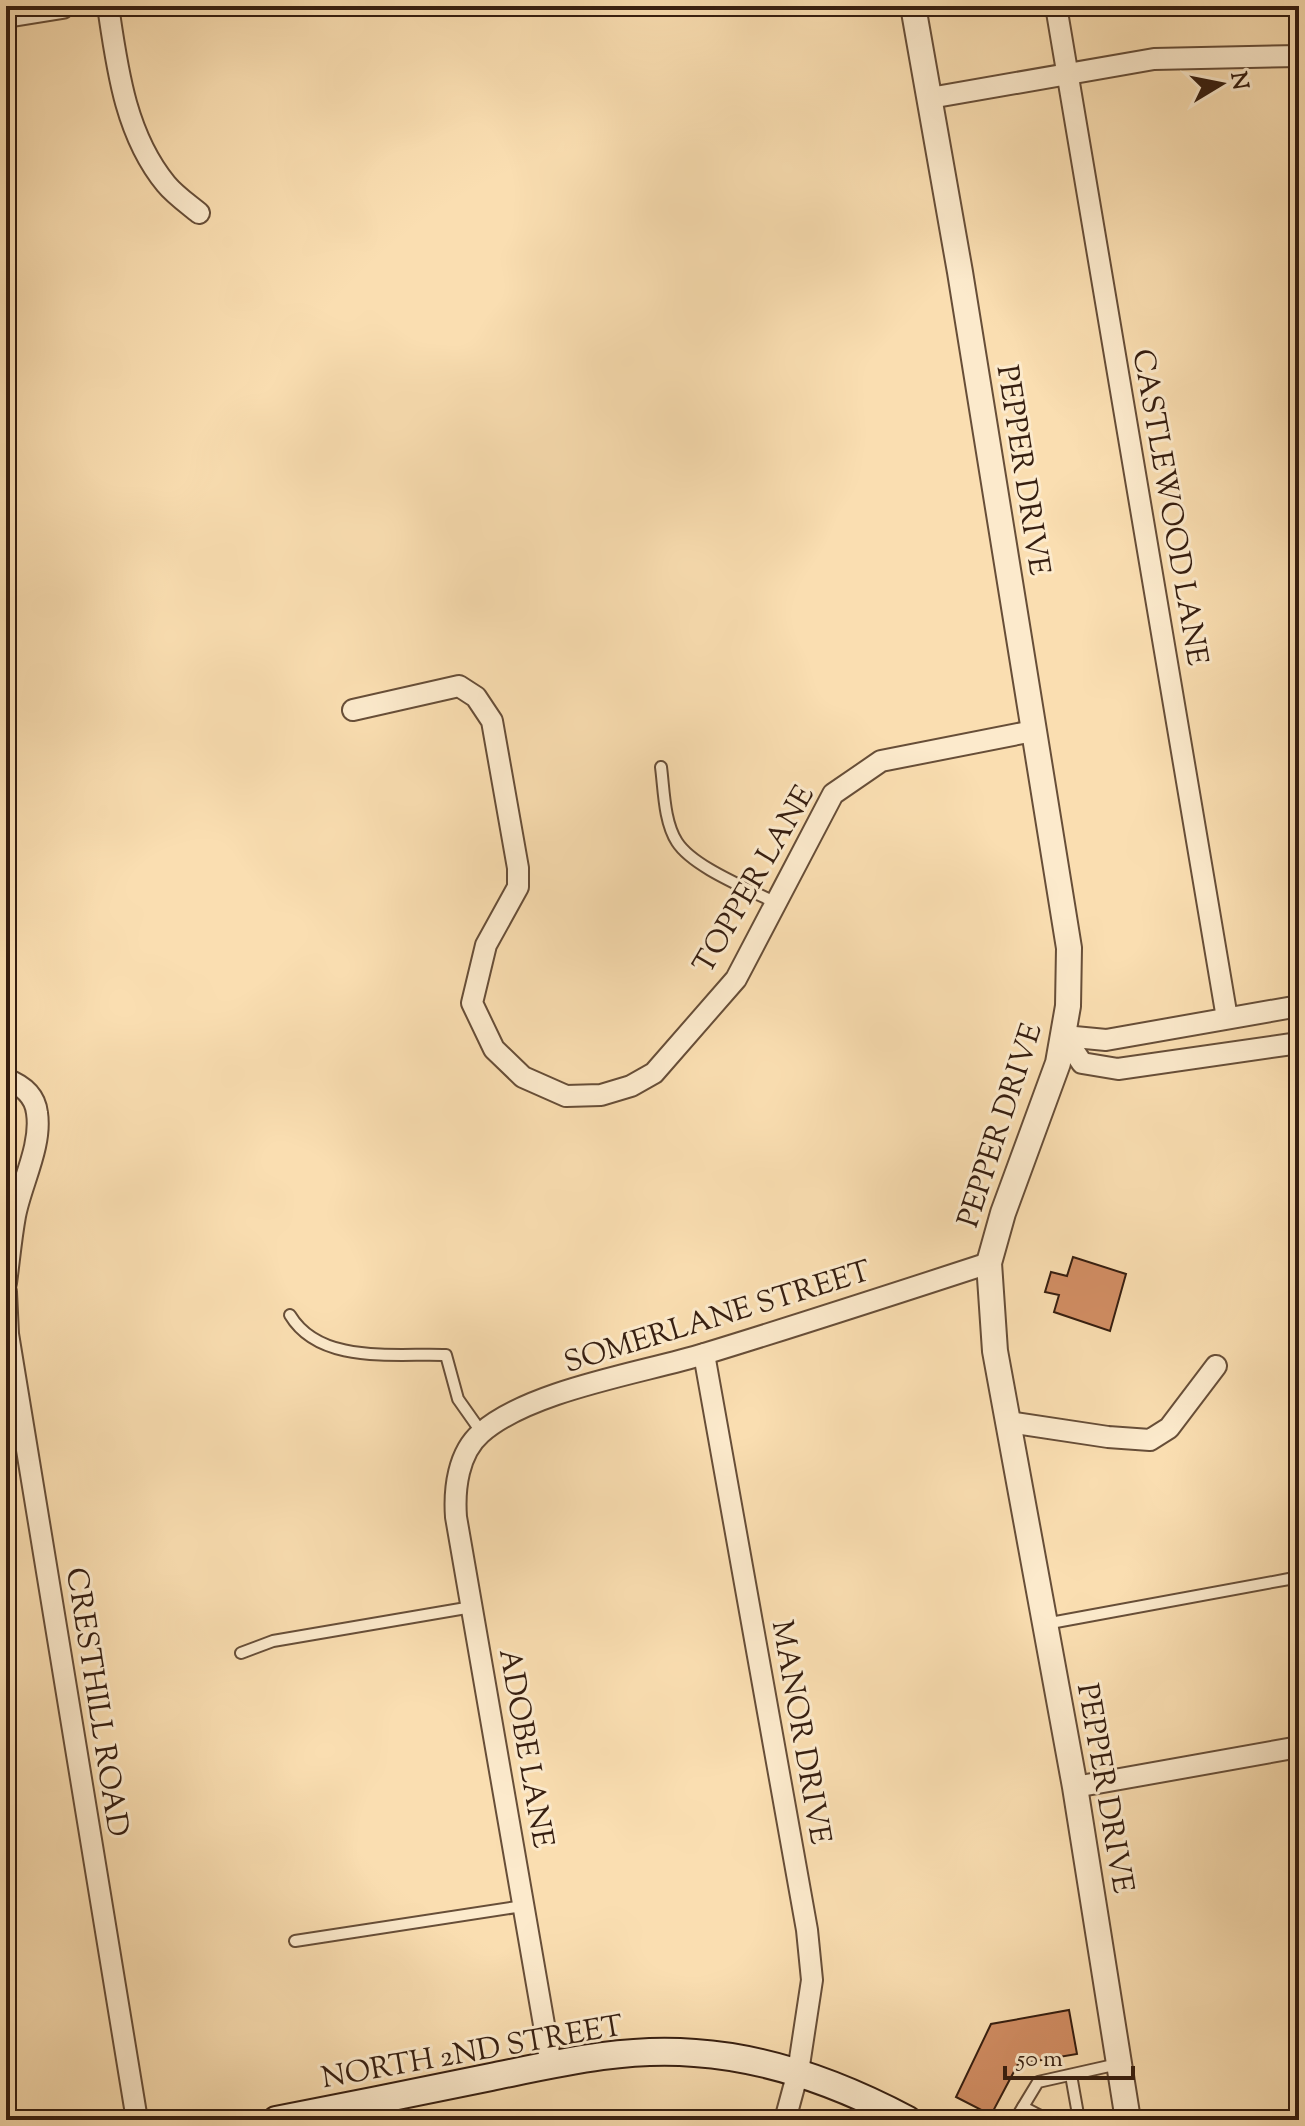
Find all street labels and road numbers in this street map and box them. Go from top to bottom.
street label: CASTLEWOOD LANE [1120,346,1218,669]
street label: PEPPER DRIVE [984,362,1059,579]
street label: TOPPER LANE [684,778,827,982]
street label: PEPPER DRIVE [948,1018,1055,1233]
street label: SOMERLANE STREET [559,1251,877,1386]
street label: CRESTHILL ROAD [53,1565,138,1840]
street label: MANOR DRIVE [759,1617,840,1848]
street label: ADOBE LANE [486,1645,563,1851]
street label: PEPPER DRIVE [1064,1680,1143,1897]
street label: NORTH 2ND STREET [318,2006,627,2101]

